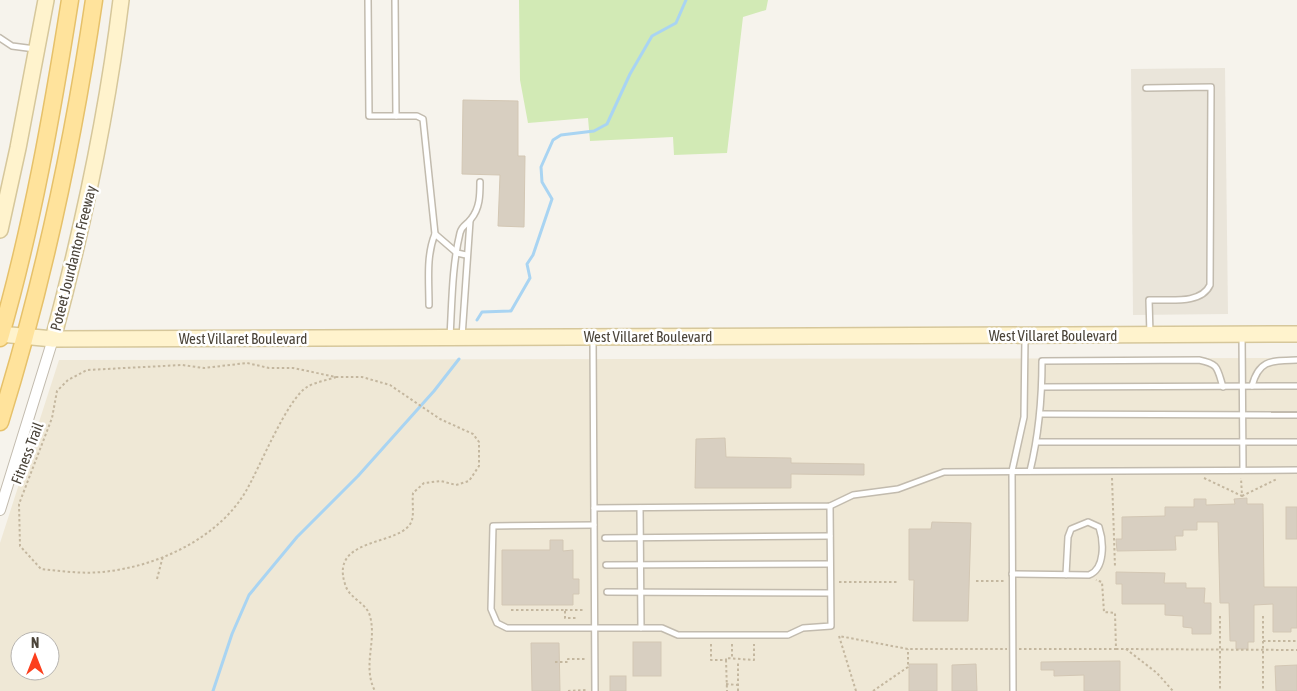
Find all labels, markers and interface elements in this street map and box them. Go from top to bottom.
street label: Poteet Jourdanton Freeway [47,184,99,332]
street label: West Villaret Boulevard [989,327,1117,344]
street label: West Villaret Boulevard [584,328,712,345]
street label: West Villaret Boulevard [179,330,307,347]
street label: Fitness Trail [7,420,47,486]
north arrow [10,631,60,681]
text: N [31,635,39,651]

